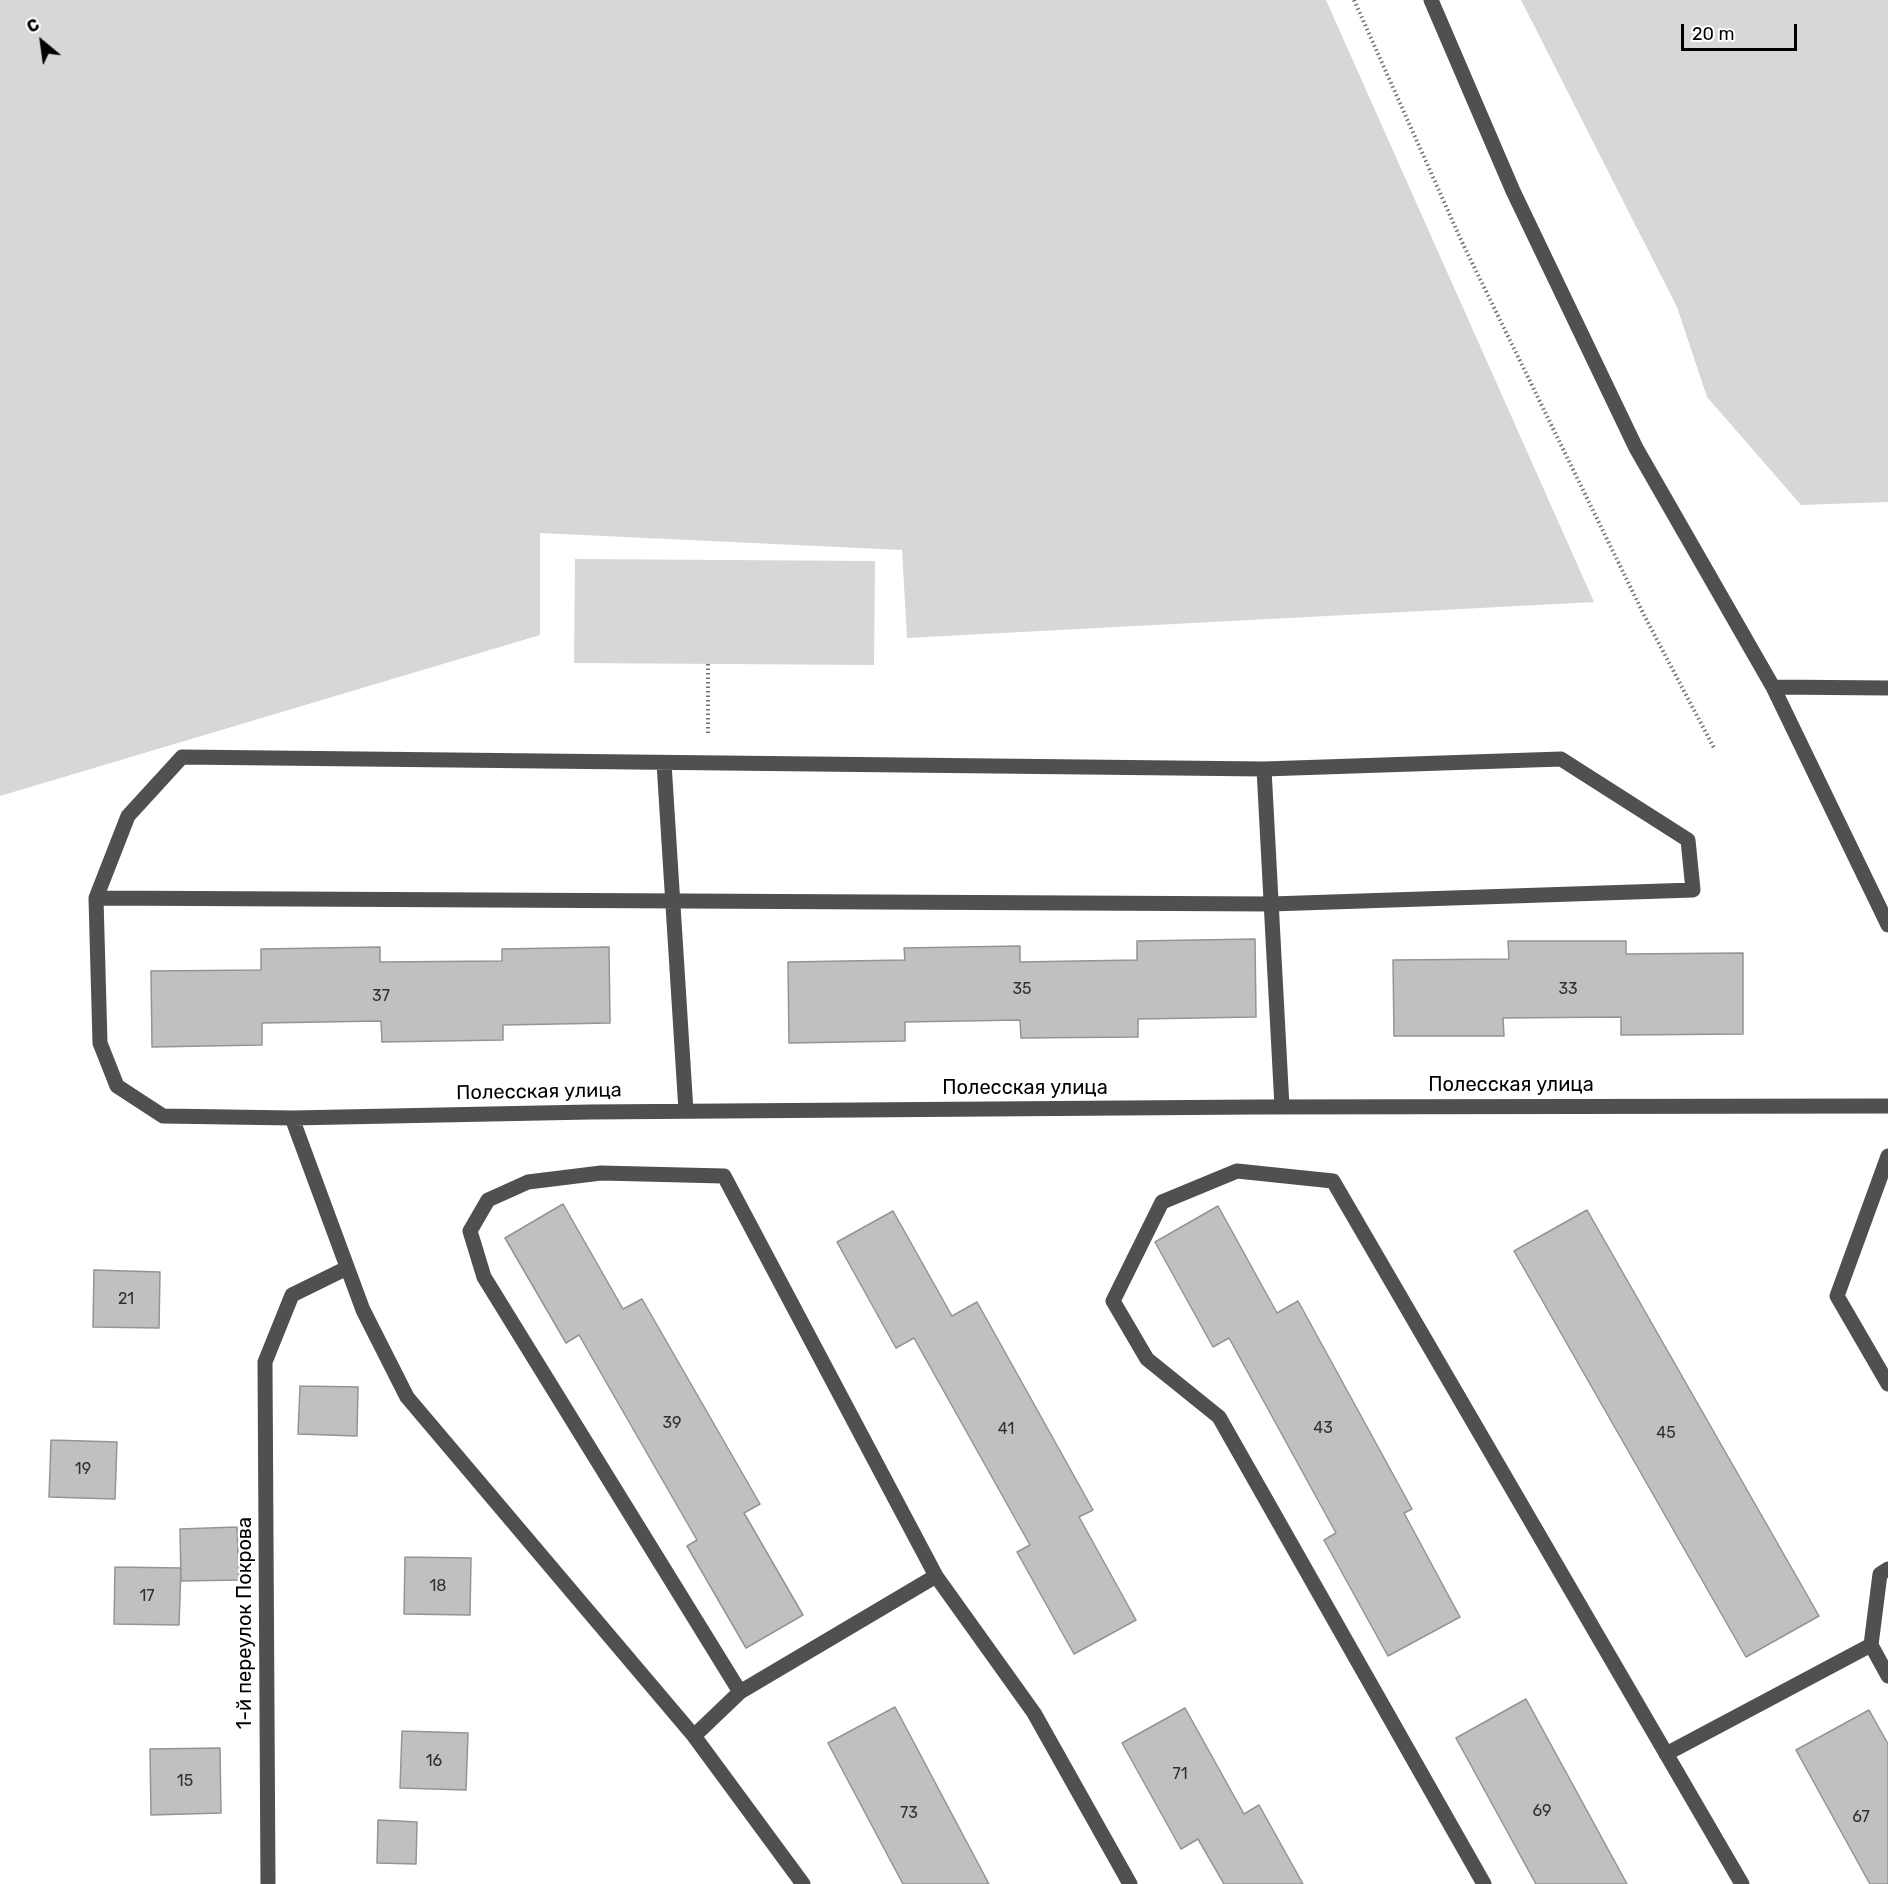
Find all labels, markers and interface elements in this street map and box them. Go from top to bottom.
north arrow [12,12,72,72]
scale bar [1684,12,1800,50]
text: С [24,15,43,37]
text: 20 m [1692,23,1734,45]
house number: 35 [1012,979,1032,999]
house number: 33 [1558,979,1578,999]
house number: 37 [372,986,390,1006]
street label: Полесская улица [1428,1073,1594,1097]
street label: Полесская улица [942,1076,1108,1100]
street label: Полесская улица [456,1079,622,1105]
house number: 21 [118,1289,134,1309]
house number: 39 [662,1413,682,1433]
house number: 43 [1313,1418,1333,1438]
house number: 41 [998,1419,1014,1439]
house number: 45 [1656,1423,1676,1443]
house number: 19 [75,1459,91,1479]
street label: 1-й переулок Покрова [233,1517,257,1729]
house number: 18 [429,1576,447,1596]
house number: 17 [139,1586,155,1606]
house number: 16 [426,1751,442,1771]
house number: 71 [1172,1764,1188,1784]
house number: 15 [177,1771,193,1791]
house number: 69 [1532,1801,1552,1821]
house number: 73 [900,1803,918,1823]
house number: 67 [1852,1807,1870,1827]

